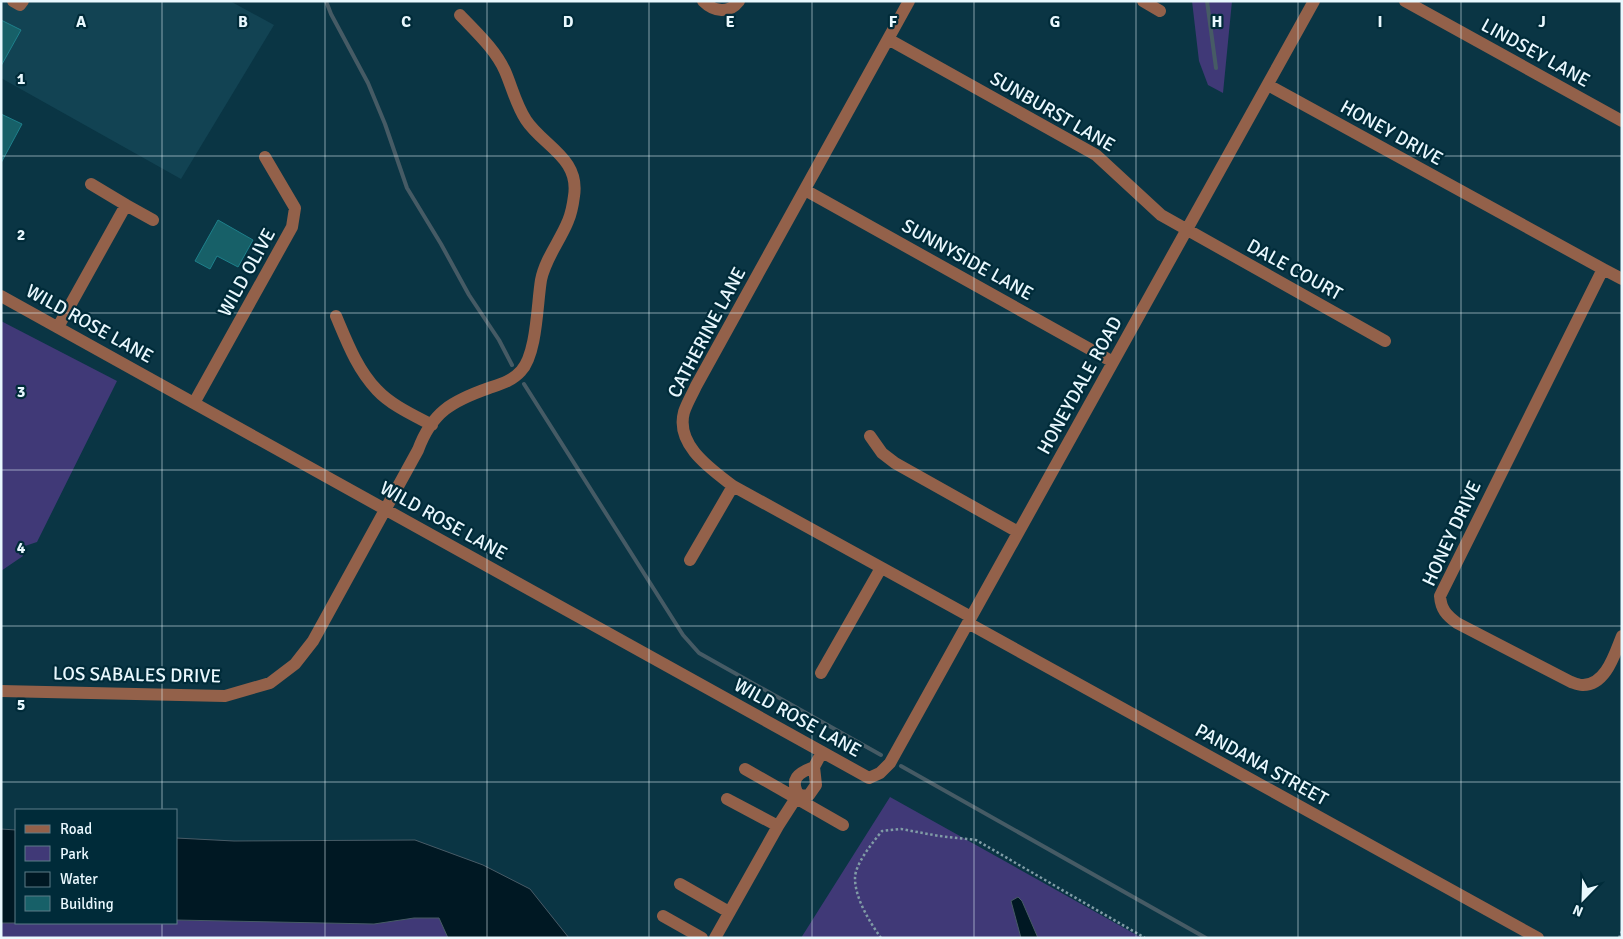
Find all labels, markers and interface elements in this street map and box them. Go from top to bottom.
text: A [76,12,87,32]
text: B [238,12,248,32]
text: C [401,12,411,32]
text: D [563,12,574,32]
text: E [725,12,735,32]
text: F [889,12,898,32]
text: G [1050,12,1060,32]
text: H [1212,12,1222,32]
text: I [1377,12,1383,32]
text: J [1538,12,1546,32]
street label: LINDSEY LANE [1477,13,1594,93]
street label: SUNBURST LANE [986,66,1119,157]
text: 1 [17,69,26,89]
street label: HONEY DRIVE [1336,95,1447,171]
street label: SUNNYSIDE LANE [898,214,1037,306]
street label: WILD OLIVE [213,224,281,321]
text: 2 [17,225,25,245]
street label: DALE COURT [1243,234,1347,306]
street label: CATHERINE LANE [662,263,751,402]
street label: WILD ROSE LANE [22,279,157,369]
street label: HONEYDALE ROAD [1032,312,1128,459]
text: 3 [17,382,25,402]
street label: WILD ROSE LANE [376,476,511,566]
street label: HONEY DRIVE [1417,477,1487,590]
text: 4 [17,538,26,558]
street label: LOS SABALES DRIVE [53,662,221,688]
street label: WILD ROSE LANE [730,673,865,763]
text: 5 [17,695,25,715]
street label: PANDANA STREET [1191,718,1333,812]
legend [15,809,178,924]
text: Road [60,820,92,838]
text: Park [60,845,89,863]
text: Water [60,870,98,888]
north arrow [1558,874,1608,924]
text: Building [60,895,114,913]
text: N [1570,901,1586,920]

